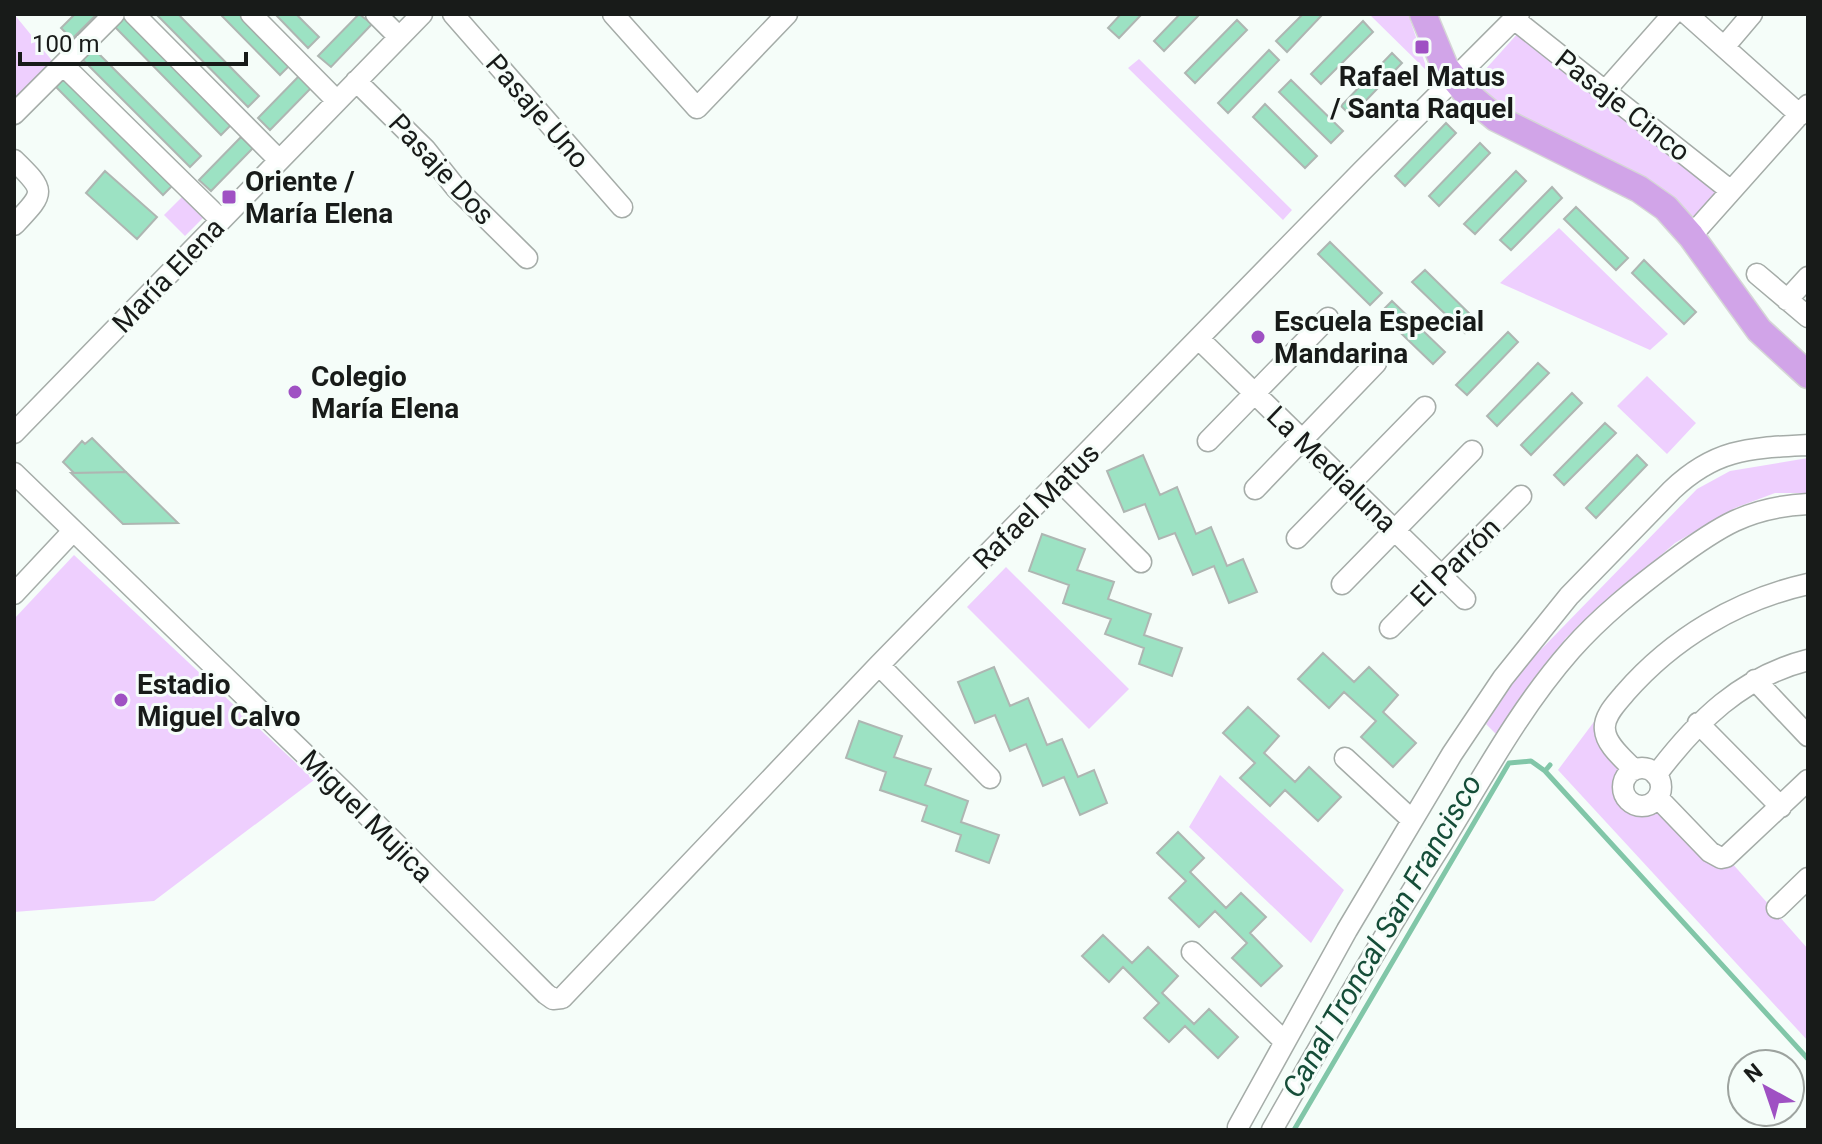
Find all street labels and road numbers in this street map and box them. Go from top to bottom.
street label: Pasaje Cinco [1549,43,1697,168]
street label: Pasaje Uno [479,47,596,175]
street label: Pasaje Dos [382,107,501,232]
street label: María Elena [106,211,231,340]
street label: La Medialuna [1260,399,1403,539]
street label: Rafael Matus [966,436,1106,576]
street label: El Parrón [1404,511,1507,614]
street label: Miguel Mujica [293,743,440,890]

